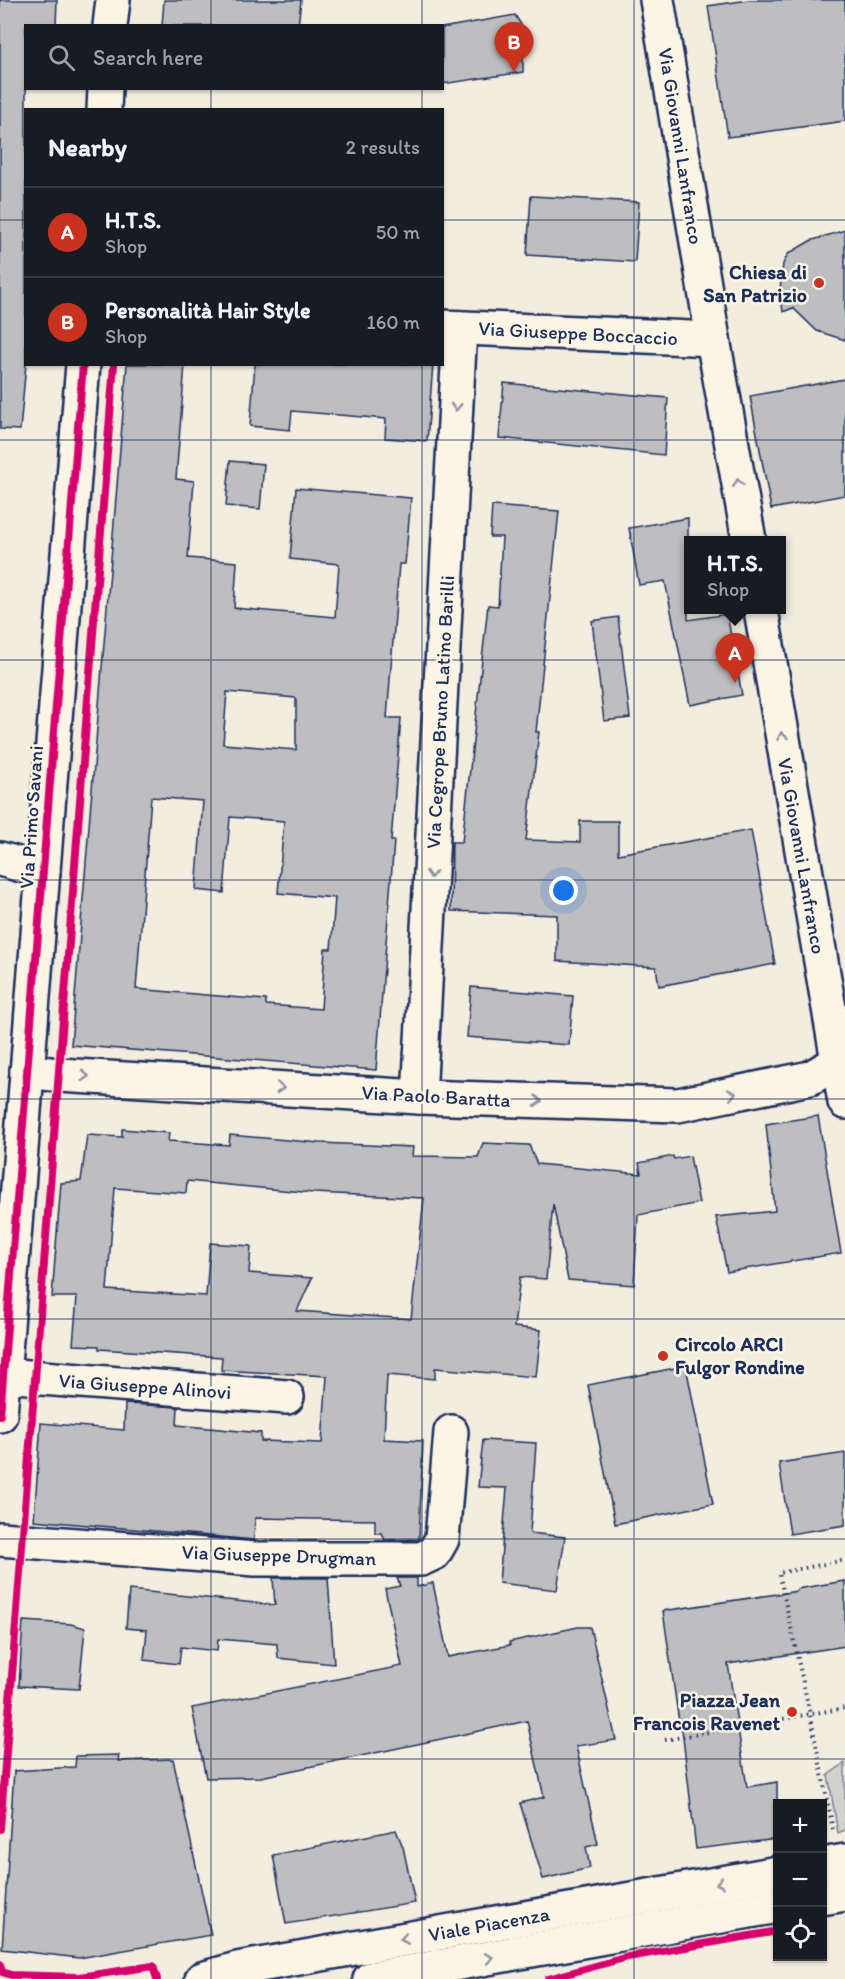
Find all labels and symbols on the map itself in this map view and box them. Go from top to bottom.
pin: B [494,22,534,72]
street label: Via Giovanni Lanfranco [654,46,708,246]
place label: Chiesa di San Patrizio [703,260,807,307]
marker: Chiesa di San Patrizio [812,276,826,290]
street label: Via Giuseppe Boccaccio [478,316,678,350]
one-way arrow [450,403,463,412]
one-way arrow [733,478,745,488]
street label: Via Cegrope Bruno Latino Barilli [421,575,459,849]
pin: A [716,634,754,683]
one-way arrow [776,731,789,741]
street label: Via Primo Savani [14,745,48,889]
street label: Via Giovanni Lanfranco [773,756,831,956]
one-way arrow [424,870,437,879]
your location [549,876,578,905]
one-way arrow [81,1070,90,1083]
street label: Via Paolo Baratta [361,1080,511,1112]
one-way arrow [276,1082,285,1095]
one-way arrow [726,1088,736,1101]
one-way arrow [533,1094,542,1107]
place label: Circolo ARCI Fulgor Rondine [675,1332,805,1380]
marker: Circolo ARCI Fulgor Rondine [656,1349,670,1363]
street label: Via Giuseppe Alinovi [58,1368,232,1404]
street label: Via Giuseppe Drugman [181,1540,377,1570]
place label: Piazza Jean Francois Ravenet [633,1688,781,1735]
marker: Piazza Jean Francois Ravenet [785,1705,799,1719]
one-way arrow [715,1876,725,1889]
street label: Viale Piacenza [426,1901,552,1946]
one-way arrow [399,1933,408,1945]
one-way arrow [484,1952,494,1965]

